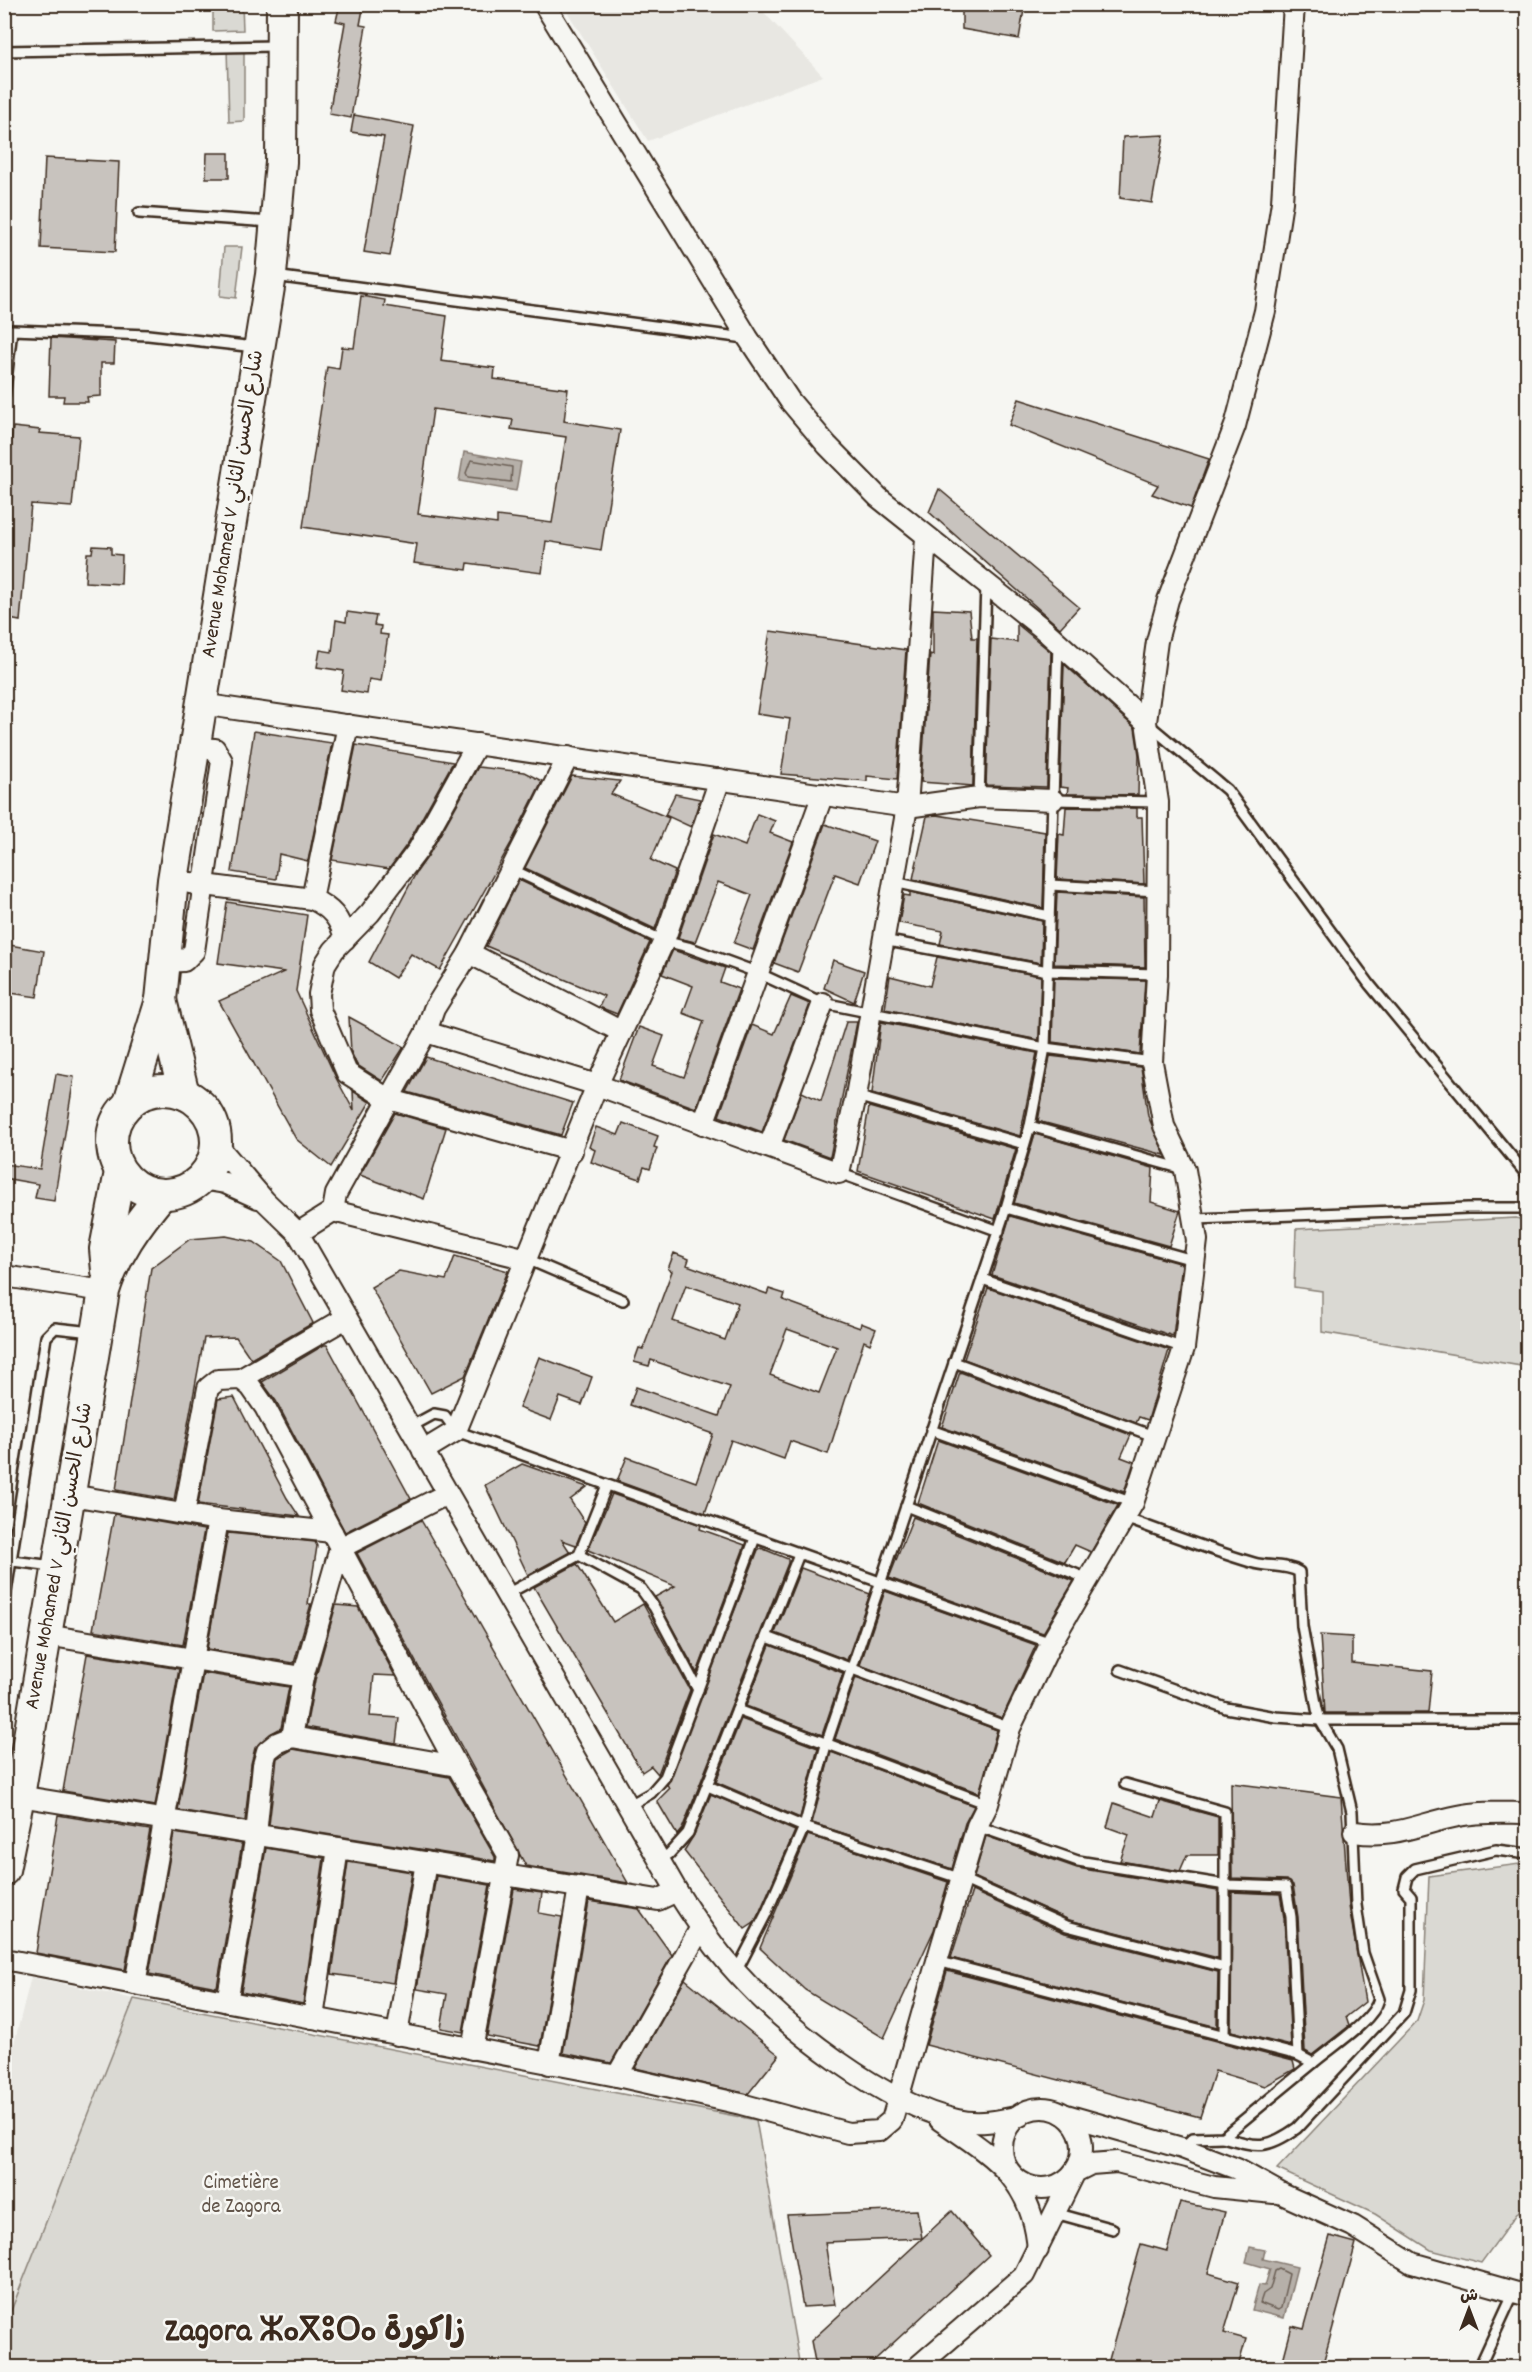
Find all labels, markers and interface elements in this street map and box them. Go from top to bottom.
street label: Avenue Mohamed V شارع الحسن الثاني [195,348,274,660]
street label: Avenue Mohamed V شارع الحسن الثاني [18,1400,103,1712]
park label: Cimetière de Zagora [201,2169,282,2223]
north arrow [1439,2279,1499,2339]
text: ش [1460,2285,1478,2308]
district label: Zagora ⵣⴰⴳⵓⵔⴰ زاكورة [165,2310,465,2357]

